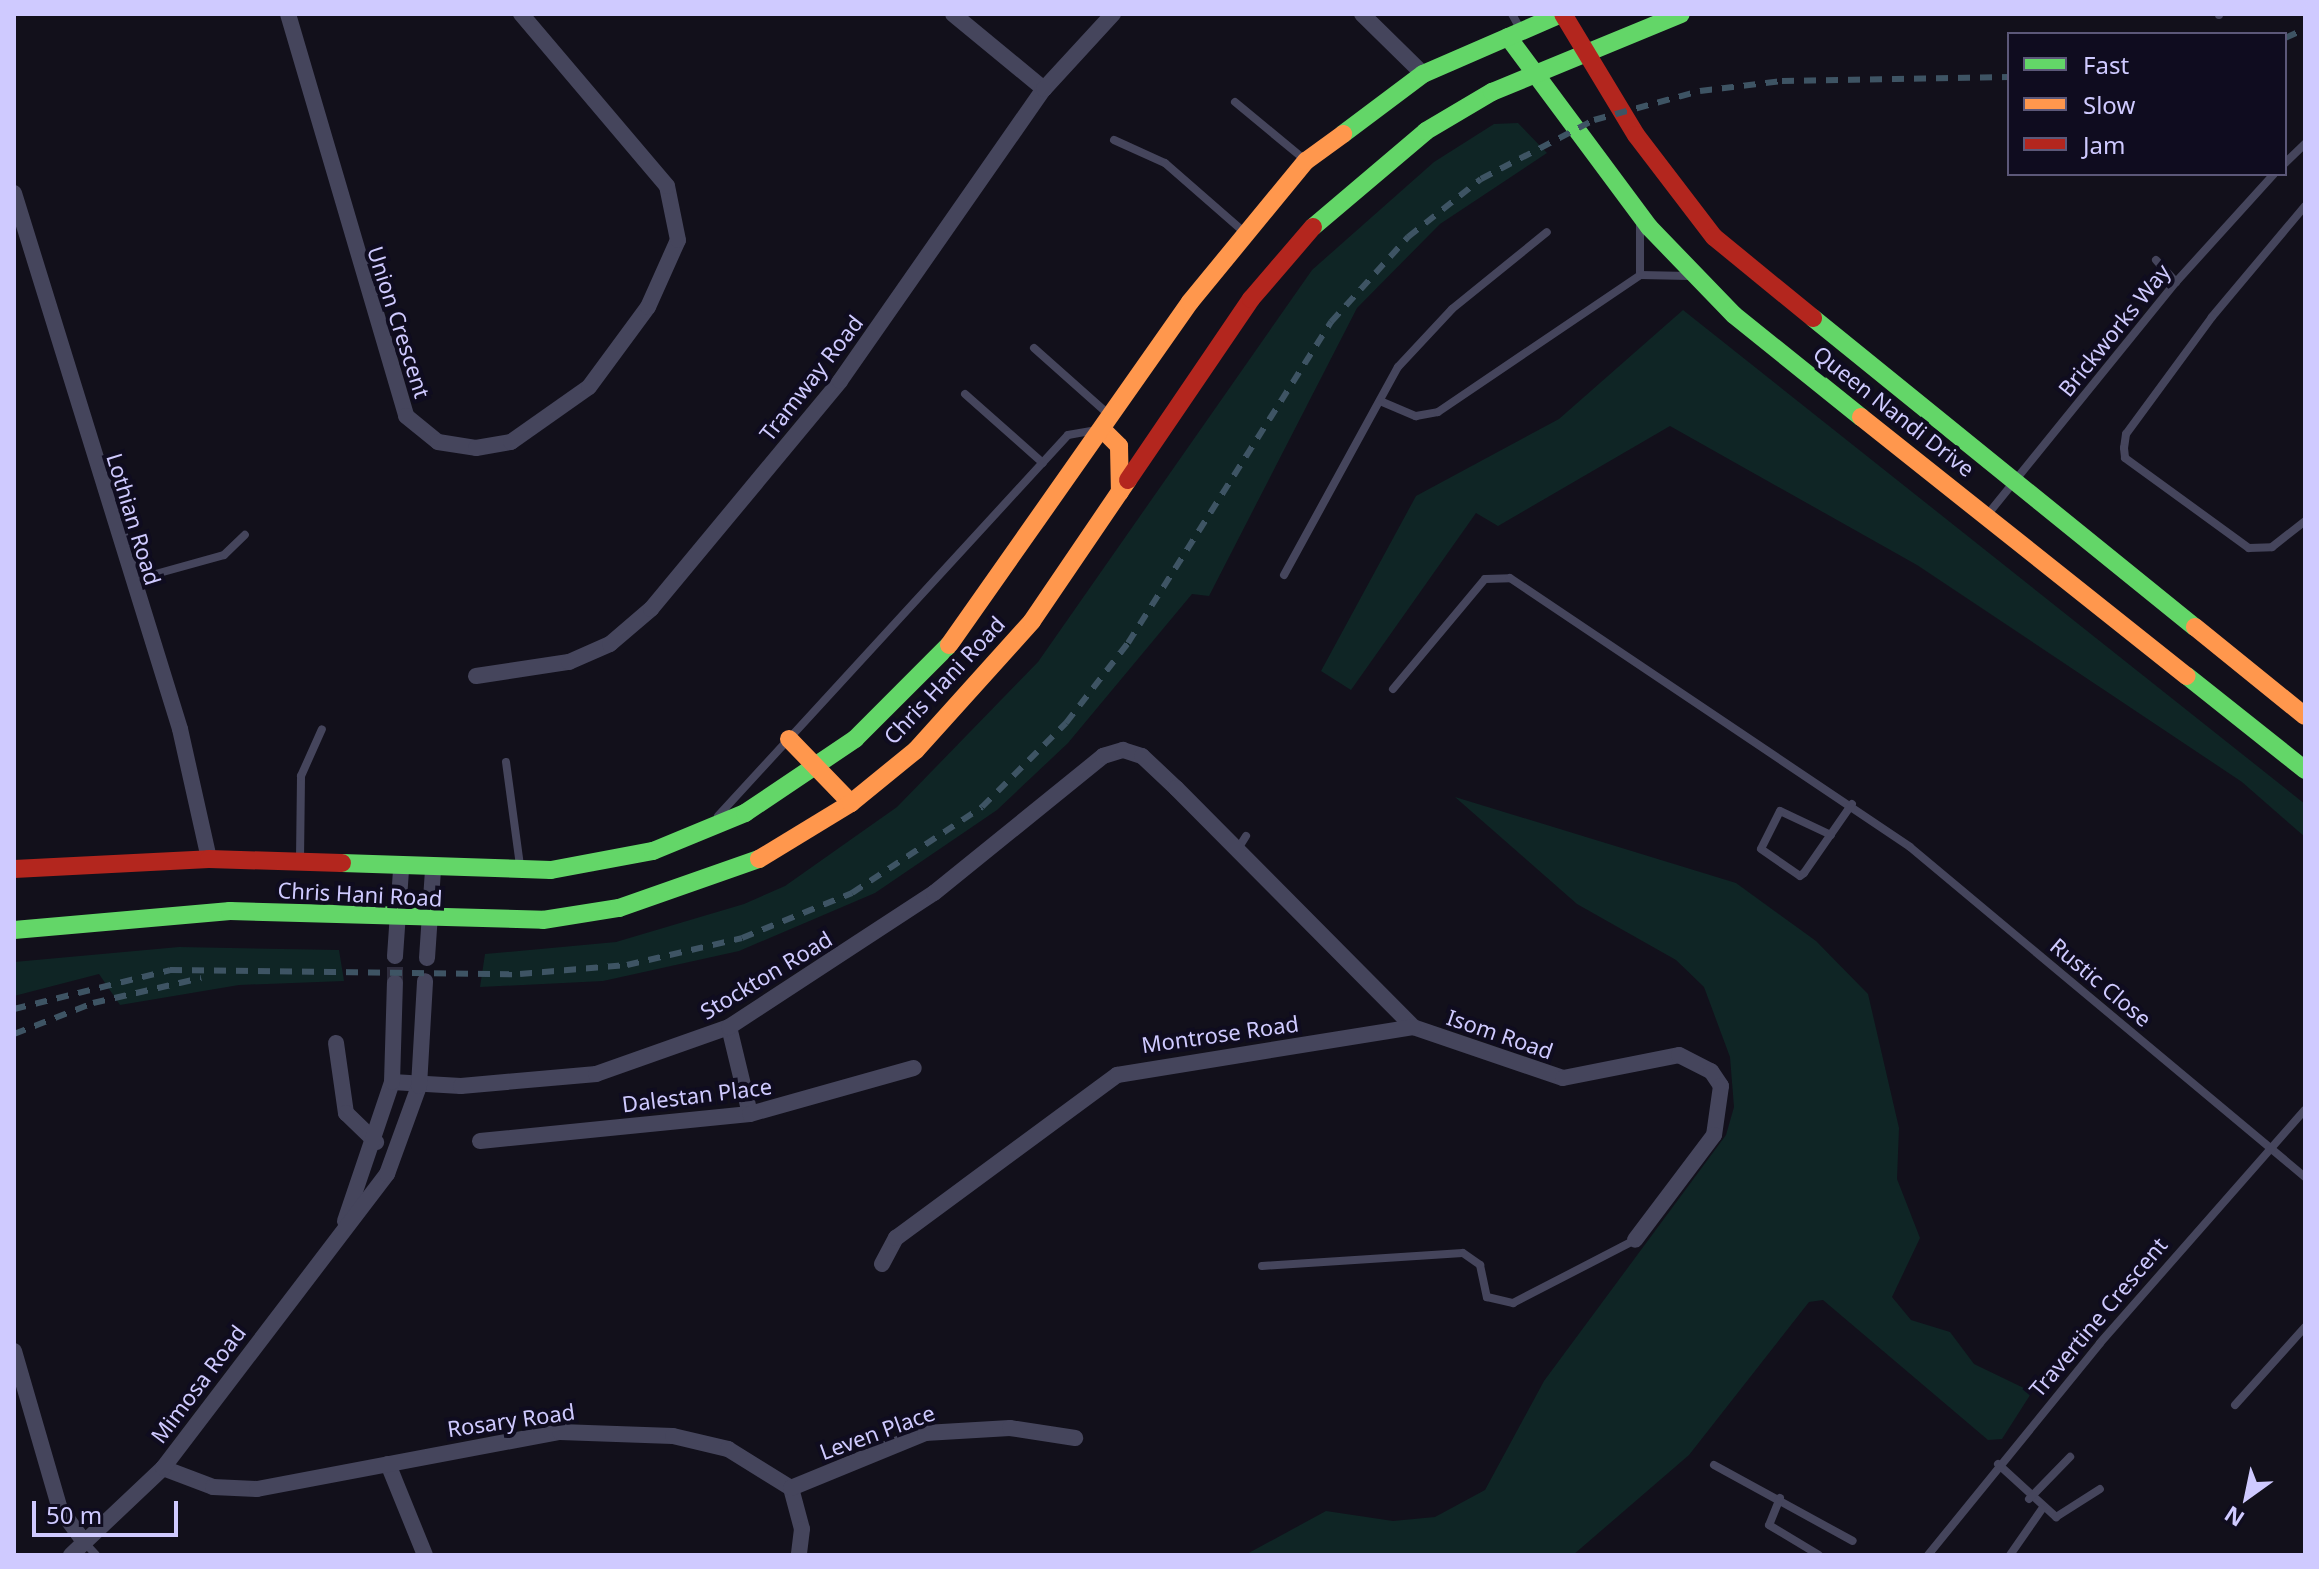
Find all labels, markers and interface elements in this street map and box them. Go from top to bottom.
legend [2007,32,2287,176]
text: Fast [2083,48,2129,81]
text: Slow [2083,88,2135,121]
text: Jam [2083,128,2125,161]
street label: Union Crescent [362,243,436,401]
street label: Brickworks Way [2053,258,2175,402]
street label: Tramway Road [754,310,868,446]
street label: Queen Nandi Drive [1808,340,1980,482]
street label: Lothian Road [101,450,167,588]
street label: Chris Hani Road [878,611,1010,749]
street label: Chris Hani Road [277,876,443,912]
street label: Stockton Road [695,925,837,1025]
street label: Rustic Close [2045,932,2157,1032]
street label: Isom Road [1443,1004,1557,1064]
street label: Montrose Road [1140,1010,1300,1058]
street label: Dalestan Place [620,1073,774,1117]
street label: Travertine Crescent [2024,1232,2172,1402]
street label: Mimosa Road [145,1320,251,1448]
street label: Rosary Road [445,1398,577,1442]
street label: Leven Place [816,1399,938,1465]
north arrow [2207,1457,2287,1537]
scale bar [36,1485,182,1535]
text: 50 m [46,1498,102,1531]
text: N [2218,1500,2250,1535]

